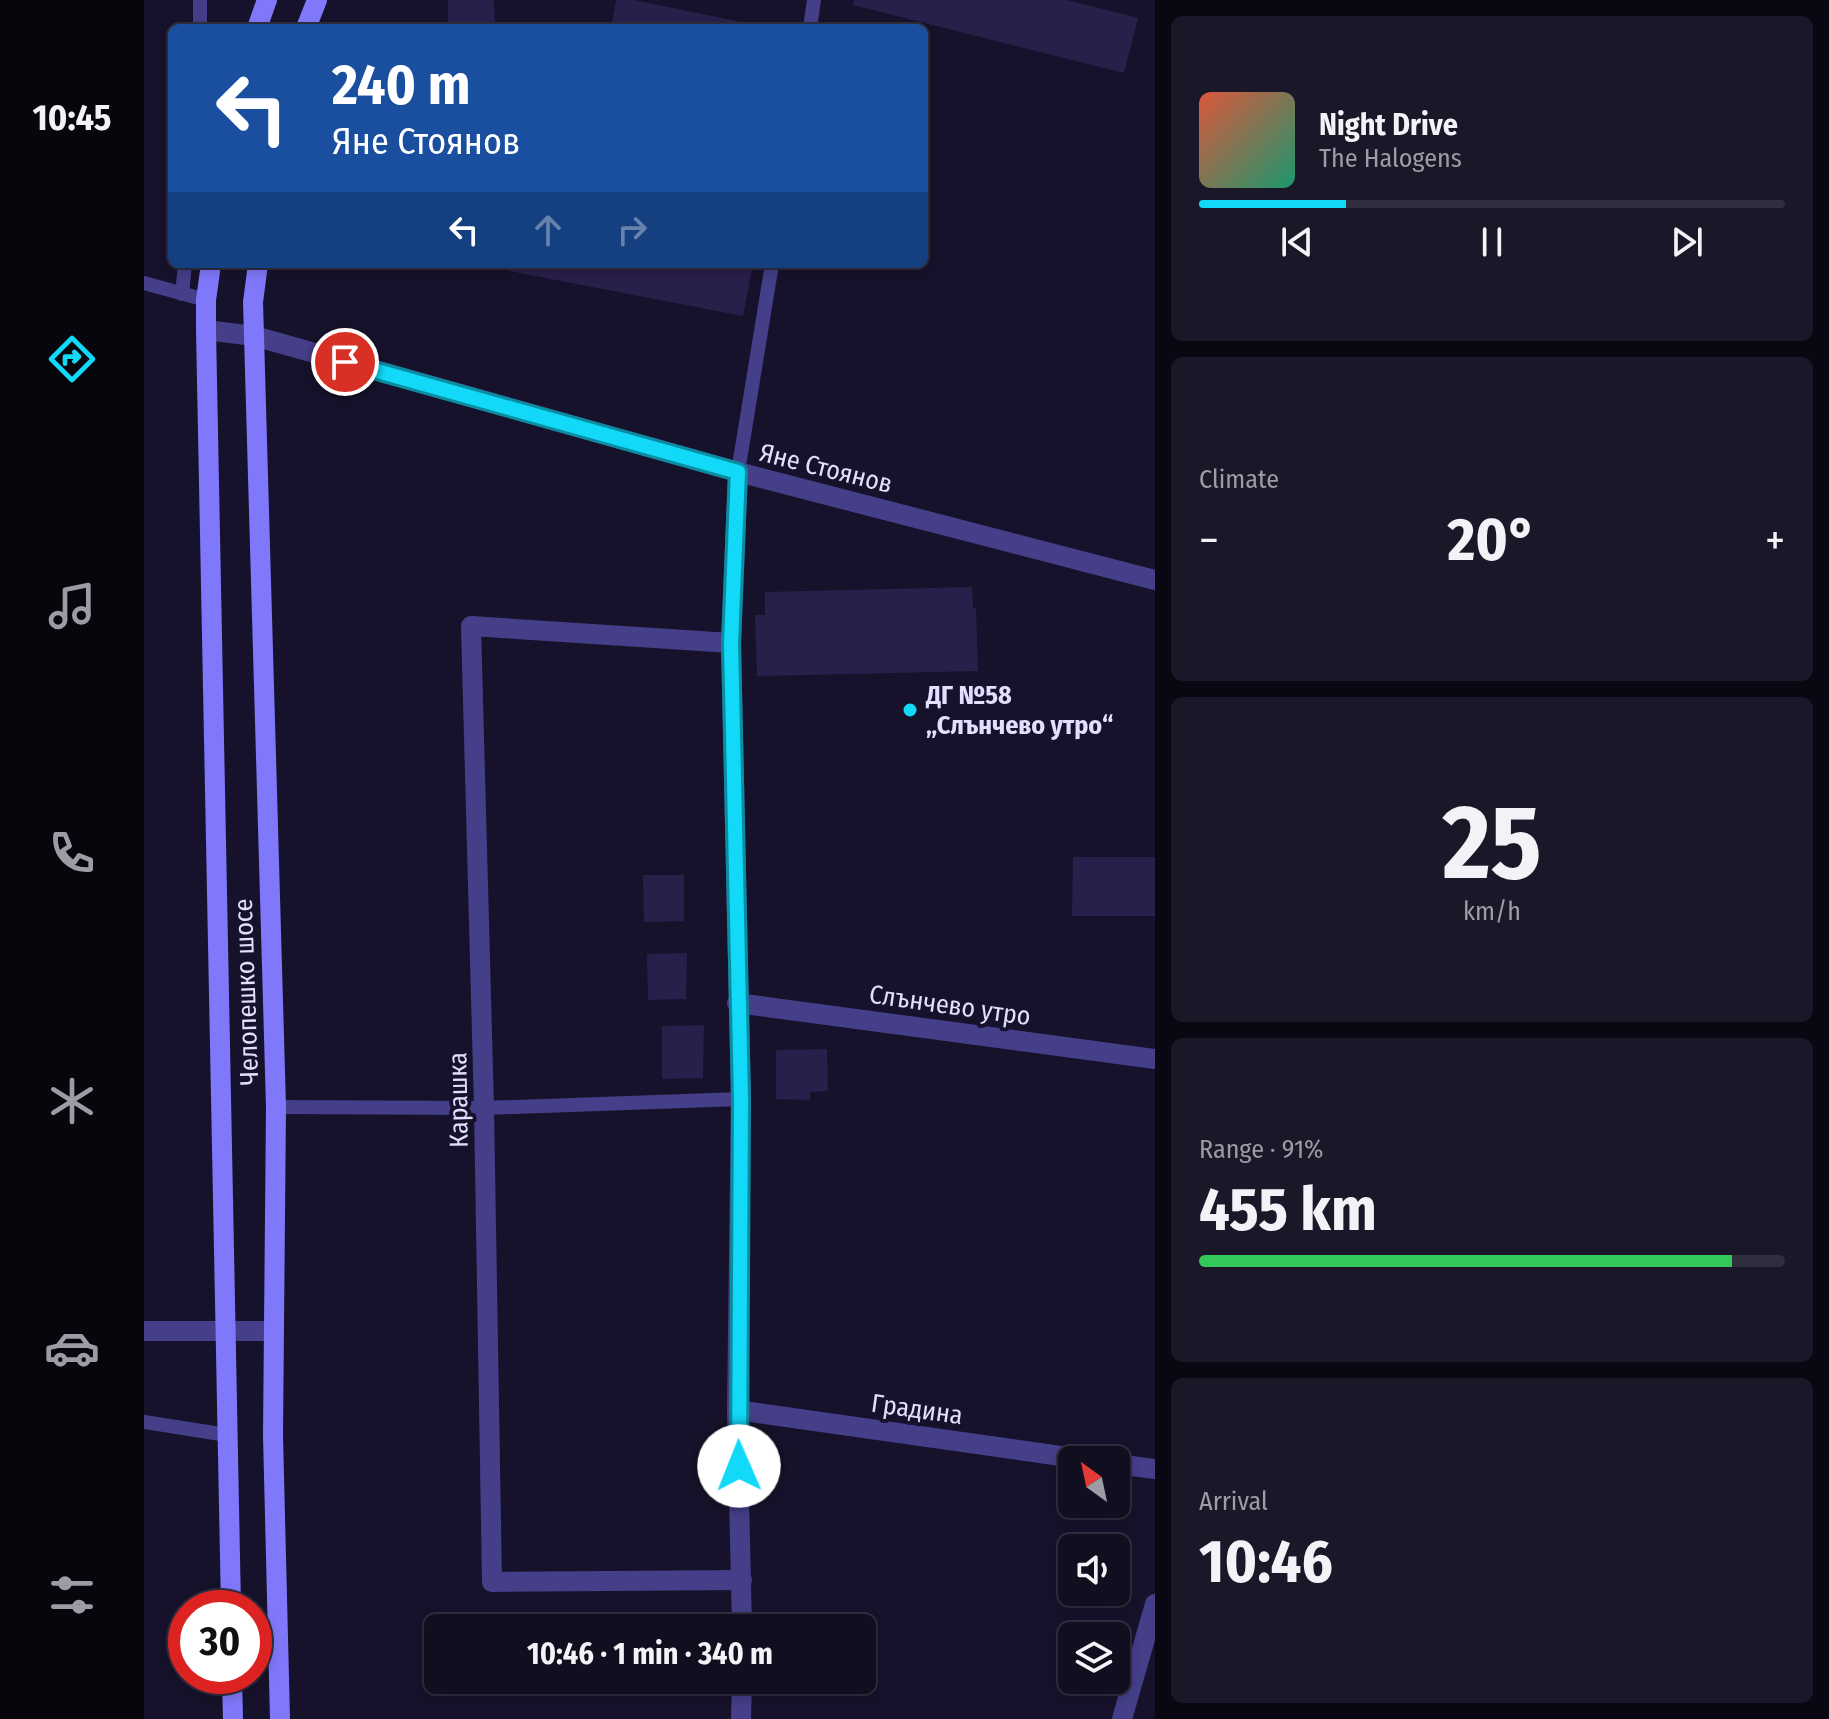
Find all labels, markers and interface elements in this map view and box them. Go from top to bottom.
text: 240 m [332,52,471,119]
icon: left [200,56,304,160]
text: 10:45 [33,96,111,140]
text: Night Drive [1319,107,1458,143]
text: Яне Стоянов [332,120,520,164]
text: The Halogens [1319,143,1462,174]
icon: left [442,208,486,252]
icon: ahead [526,208,570,252]
icon: right [610,208,654,252]
icon: previous [1275,220,1319,264]
icon: pause [1470,220,1514,264]
icon: next [1665,220,1709,264]
pin [311,328,379,396]
icon: directions [44,331,100,387]
icon: arrive [323,340,367,384]
street label: Яне Стоянов [756,437,896,500]
text: Climate [1199,464,1279,495]
text: 20° [1448,504,1536,576]
text: − [1199,514,1219,567]
text: + [1765,514,1785,567]
icon: music [44,578,100,634]
place label: ДГ №58 „Слънчево утро“ [925,680,1113,741]
marker: ДГ №58 „Слънчево утро“ [901,701,919,719]
text: 25 [1442,781,1542,906]
icon: phone [44,825,100,881]
text: km/h [1463,896,1521,927]
street label: Челопешко шосе [228,898,265,1086]
street label: Слънчево утро [867,979,1033,1032]
street label: Карашка [442,1052,475,1148]
icon: climate [44,1073,100,1129]
text: Range · 91% [1199,1134,1324,1165]
text: 455 km [1199,1174,1377,1246]
icon: car [44,1320,100,1376]
street label: Градина [869,1388,965,1431]
position arrow [697,1424,781,1508]
north arrow [1058,1446,1130,1518]
map controls [1058,1446,1130,1694]
text: Arrival [1199,1486,1268,1517]
text: 10:46 [1199,1526,1333,1598]
button: sound [1058,1534,1130,1606]
icon: filters [44,1567,100,1623]
speed limit sign: 30 [168,1590,272,1694]
button: layers [1058,1622,1130,1694]
text: 10:46 · 1 min · 340 m [527,1636,773,1672]

